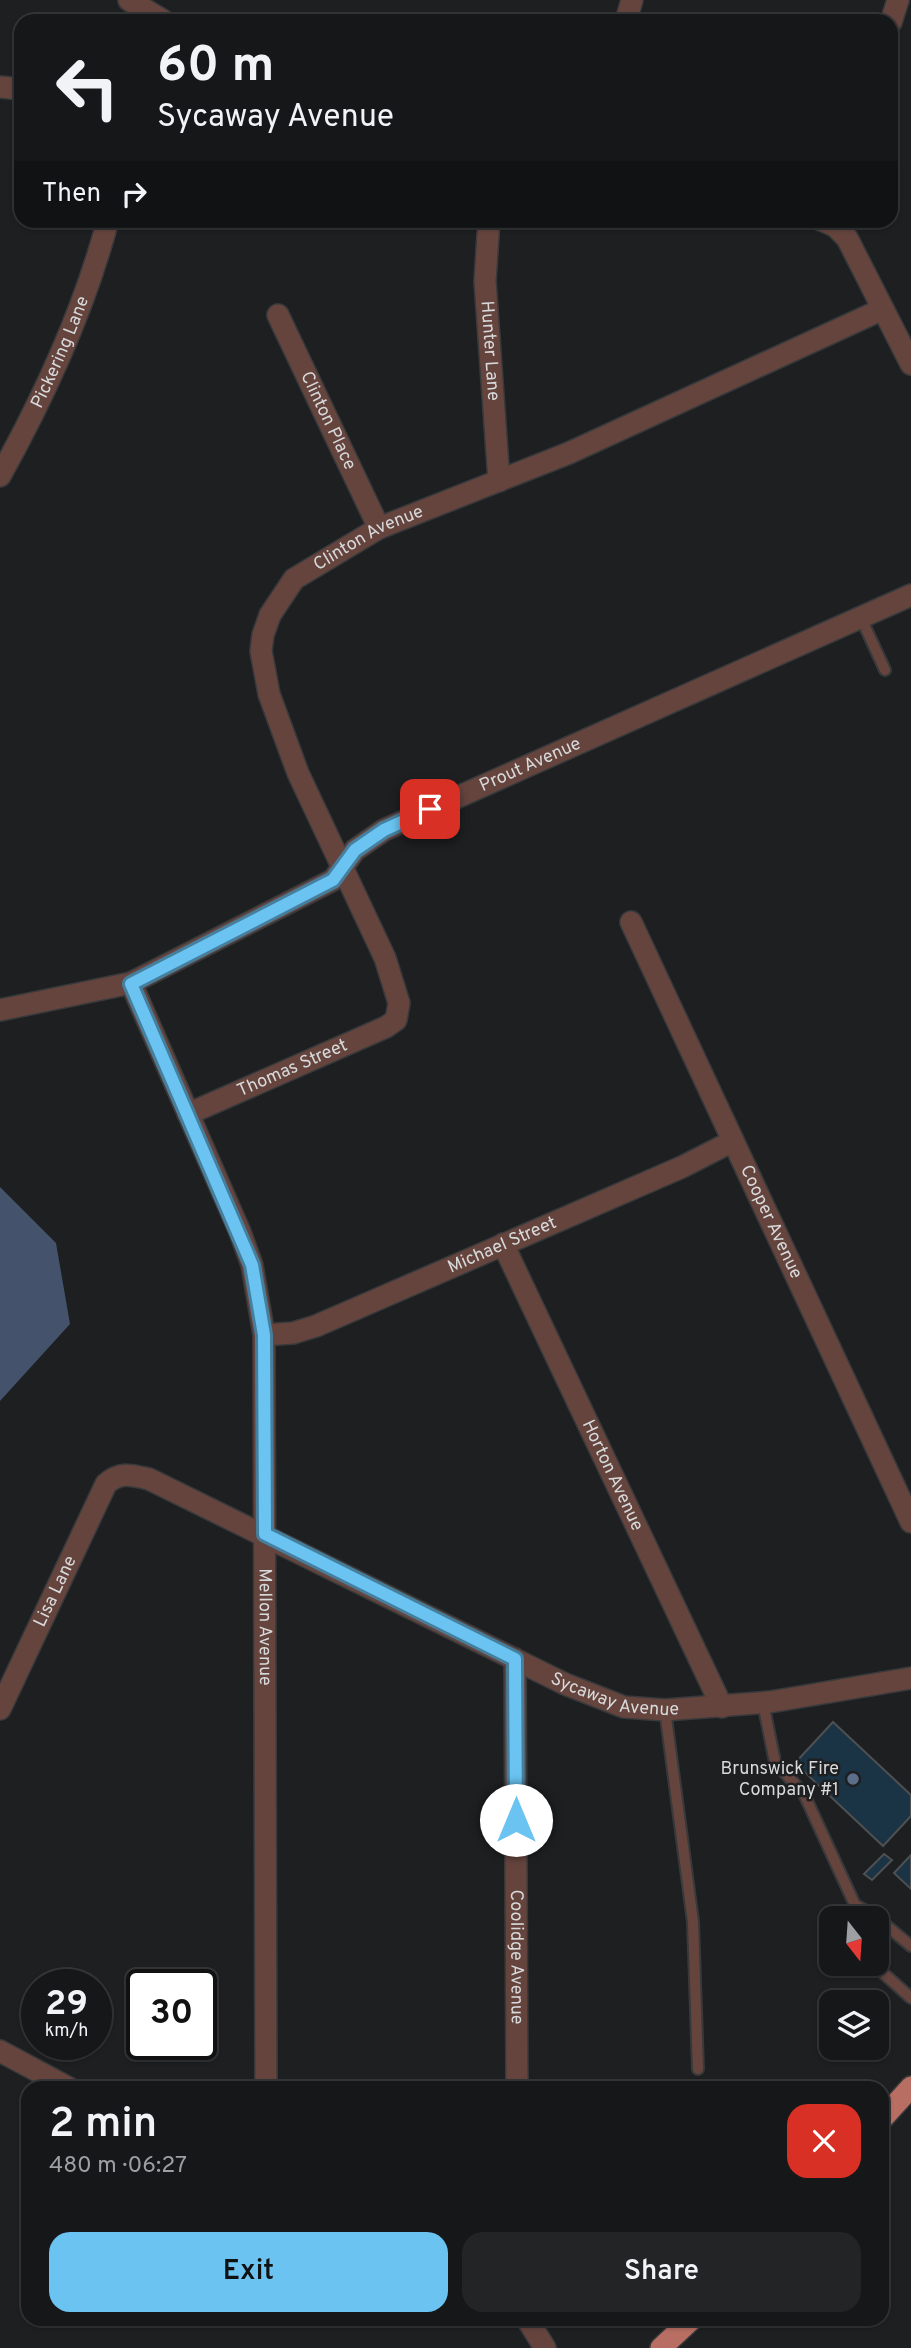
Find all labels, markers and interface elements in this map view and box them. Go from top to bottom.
text: 60 m [157,37,275,99]
icon: left [42,42,133,133]
text: Sycaway Avenue [157,98,394,138]
icon: right [115,175,153,213]
text: Then [42,178,101,211]
street label: Pickering Lane [26,293,95,412]
street label: Hunter Lane [475,300,505,402]
street label: Clinton Place [295,368,361,474]
street label: Clinton Avenue [309,500,427,576]
street label: Prout Avenue [476,732,584,797]
pin [400,779,460,839]
icon: arrive [411,790,449,828]
street label: Thomas Street [234,1034,351,1102]
street label: Cooper Avenue [735,1161,807,1283]
street label: Michael Street [444,1211,560,1279]
street label: Horton Avenue [576,1416,649,1535]
street label: Lisa Lane [29,1552,82,1631]
street label: Mellon Avenue [253,1568,276,1686]
street label: Sycaway Avenue [547,1667,680,1722]
place label: Brunswick Fire Company #1 [721,1758,839,1802]
marker: Brunswick Fire Company #1 [845,1771,861,1787]
position arrow [479,1783,553,1857]
street label: Coolidge Avenue [505,1889,528,2025]
north arrow [819,1906,889,1976]
map controls [819,1906,889,2060]
speed limit sign: 30 [126,1969,217,2060]
text: 29 [45,1983,88,2027]
button: layers [819,1990,889,2060]
text: km/h [45,2020,88,2043]
text: 2 min [49,2099,157,2152]
button: close [787,2104,861,2178]
text: 480 m · 06:27 [49,2152,187,2181]
button: Exit [49,2232,448,2312]
button: Share [462,2232,861,2312]

